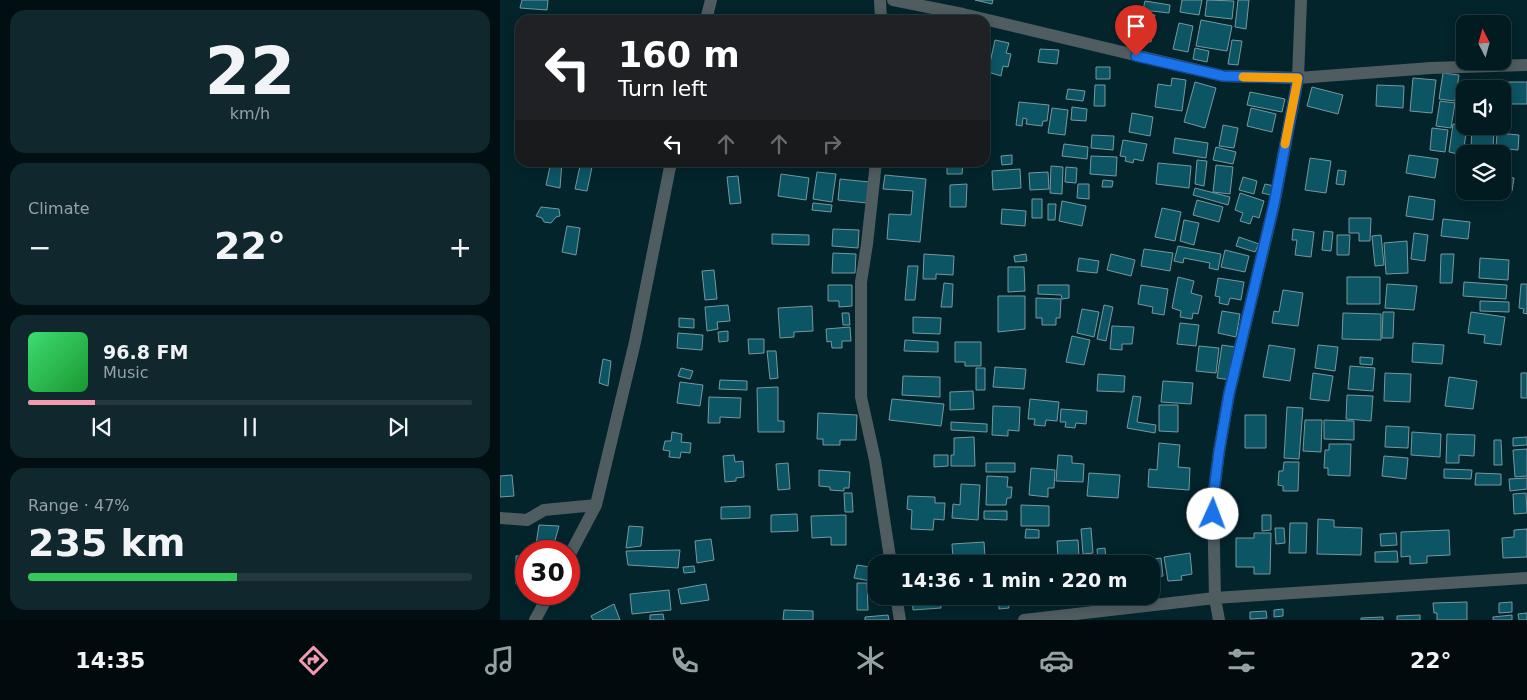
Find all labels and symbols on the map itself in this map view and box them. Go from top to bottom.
pin [1115,5,1157,56]
north arrow [1456,15,1511,70]
position arrow [1186,487,1238,539]
speed limit sign: 30 [515,540,580,605]

